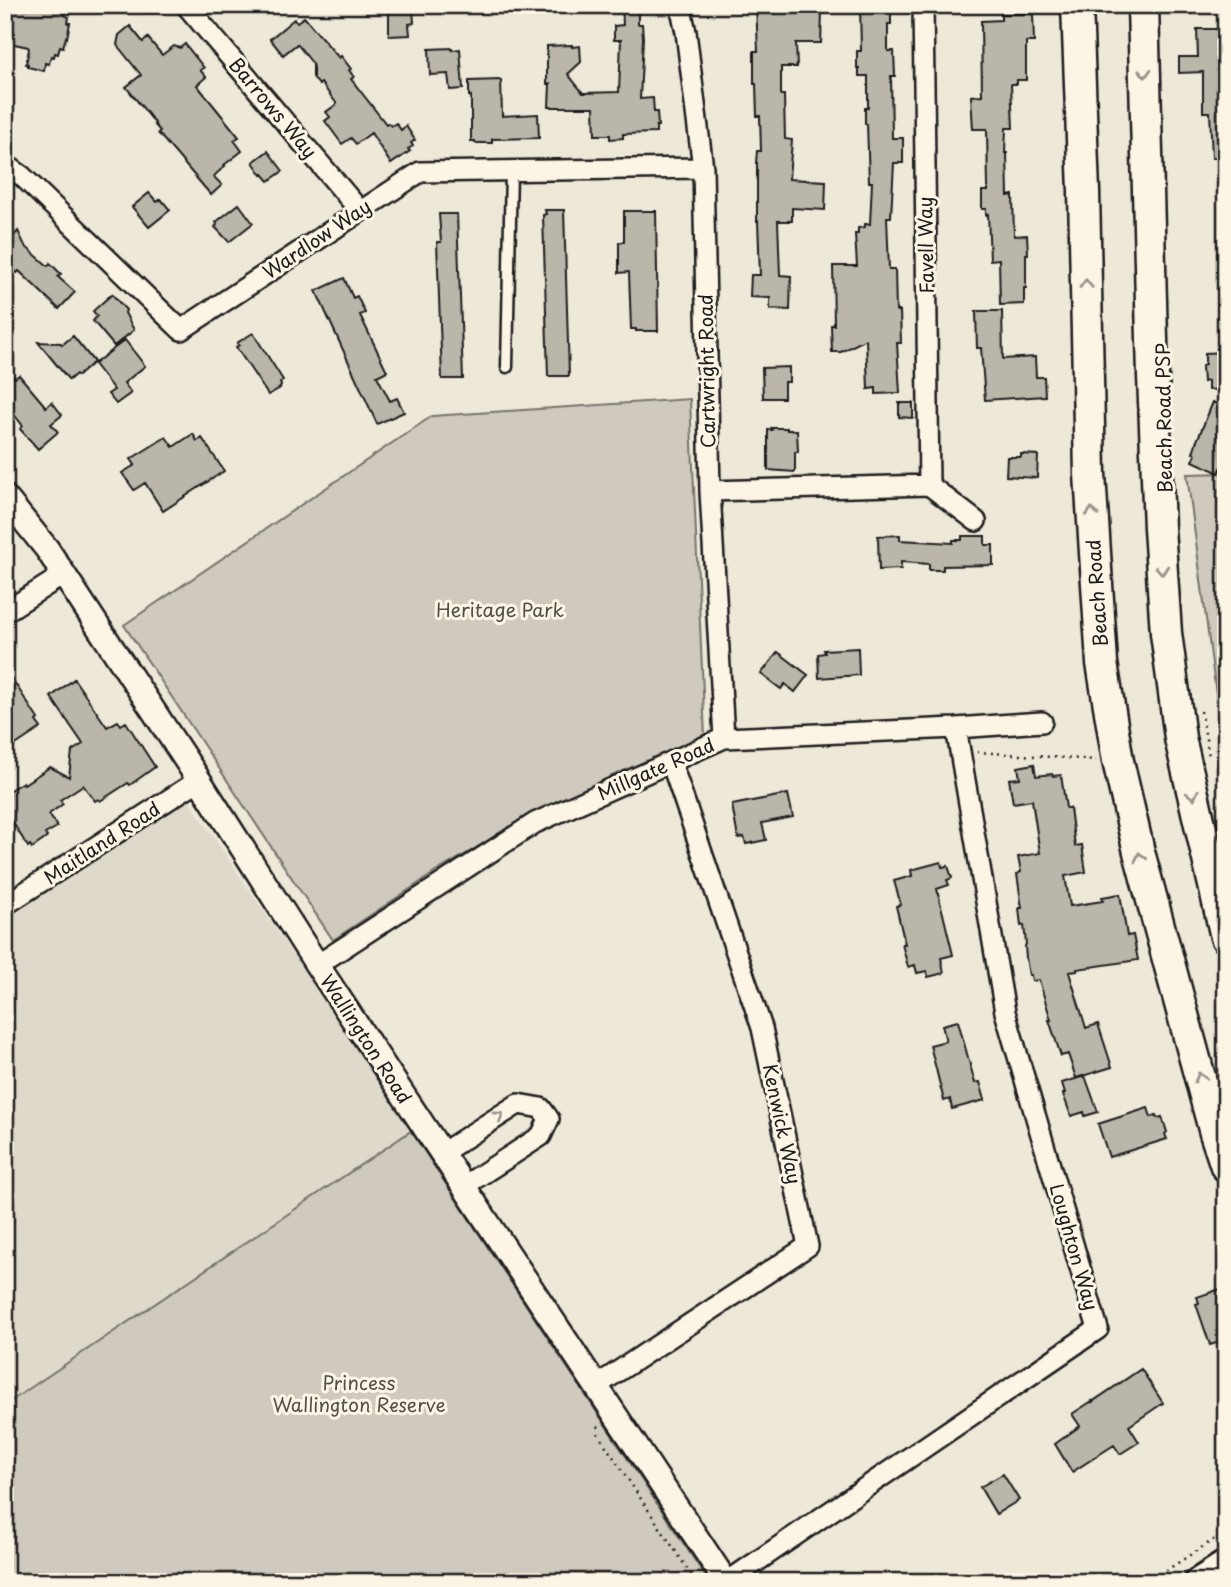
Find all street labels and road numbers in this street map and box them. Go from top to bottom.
street label: Barrows Way [223,51,324,164]
street label: Wardlow Way [257,192,376,285]
street label: Favell Way [910,196,940,294]
street label: Cartwright Road [691,294,721,448]
street label: Beach Road PSP [1148,343,1178,493]
street label: Beach Road [1078,538,1114,648]
street label: Millgate Road [593,730,719,806]
street label: Maitland Road [38,794,165,890]
street label: Wallington Road [314,968,419,1109]
street label: Kenwick Way [757,1061,809,1187]
street label: Loughton Way [1043,1180,1106,1313]

